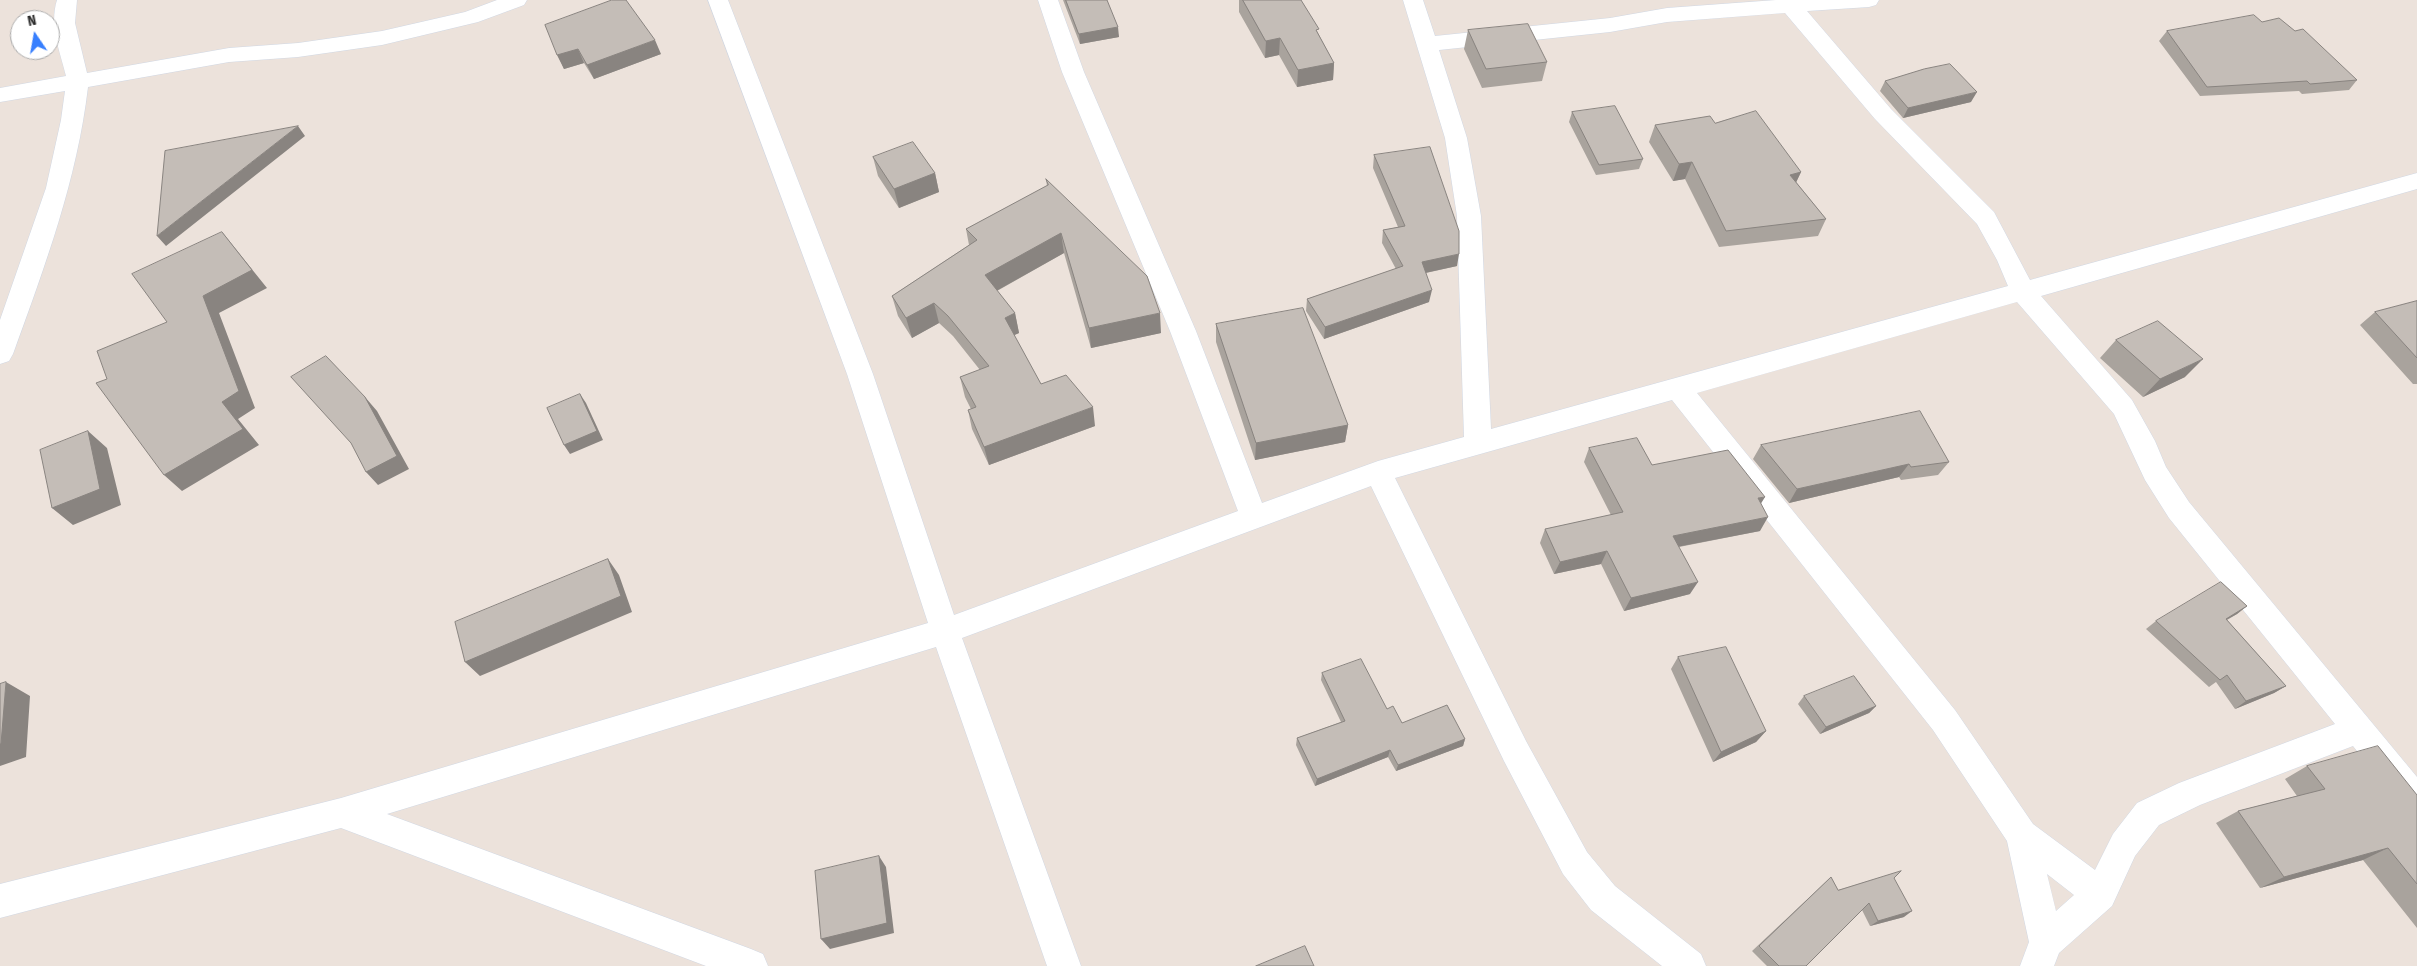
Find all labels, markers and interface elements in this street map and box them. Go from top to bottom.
north arrow [10,10,60,60]
text: N [26,12,38,30]

